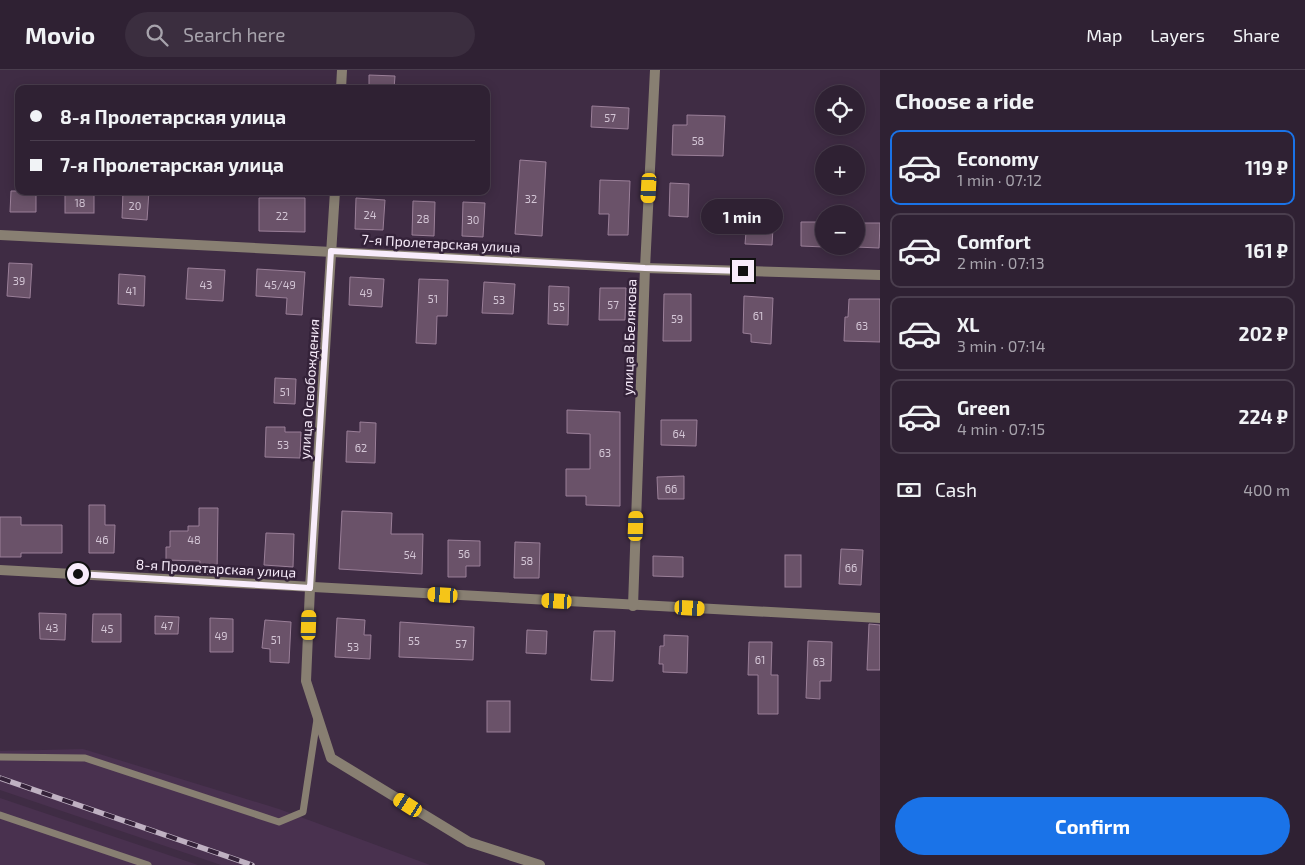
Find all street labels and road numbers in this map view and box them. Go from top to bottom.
street label: 7-я Пролетарская улица [361,230,521,256]
street label: улица В.Белякова [618,279,640,395]
street label: улица Освобождения [296,318,322,460]
street label: 8-я Пролетарская улица [135,555,297,581]

